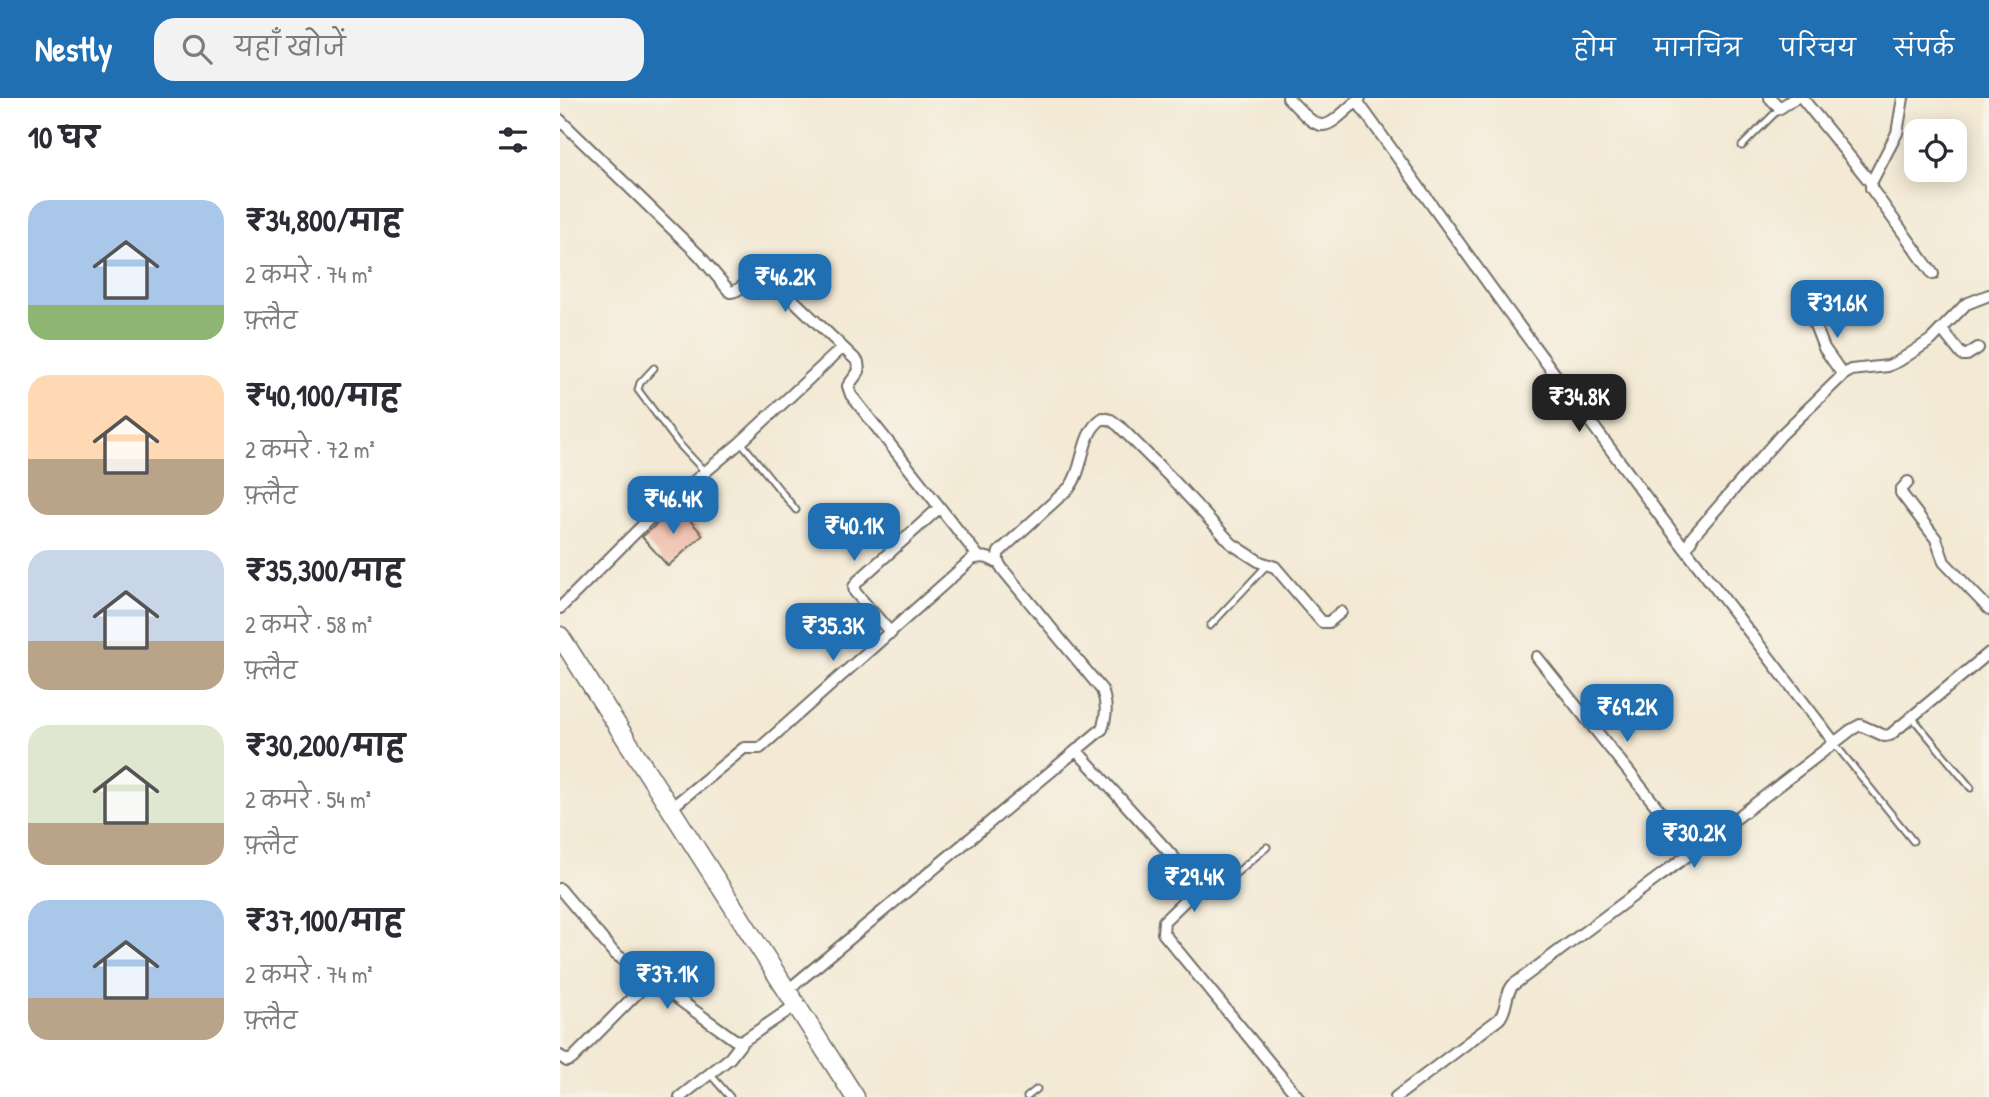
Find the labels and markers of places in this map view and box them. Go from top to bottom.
pin: ₹46.2K [728,254,842,314]
pin: ₹31.6K [1780,280,1894,340]
pin: ₹34.8K [1522,374,1636,434]
pin: ₹46.4K [616,476,730,536]
pin: ₹40.1K [797,504,911,563]
pin: ₹35.3K [776,603,890,663]
pin: ₹69.2K [1570,684,1684,744]
pin: ₹30.2K [1637,810,1751,870]
pin: ₹29.4K [1137,854,1251,914]
pin: ₹37.1K [610,951,724,1011]

